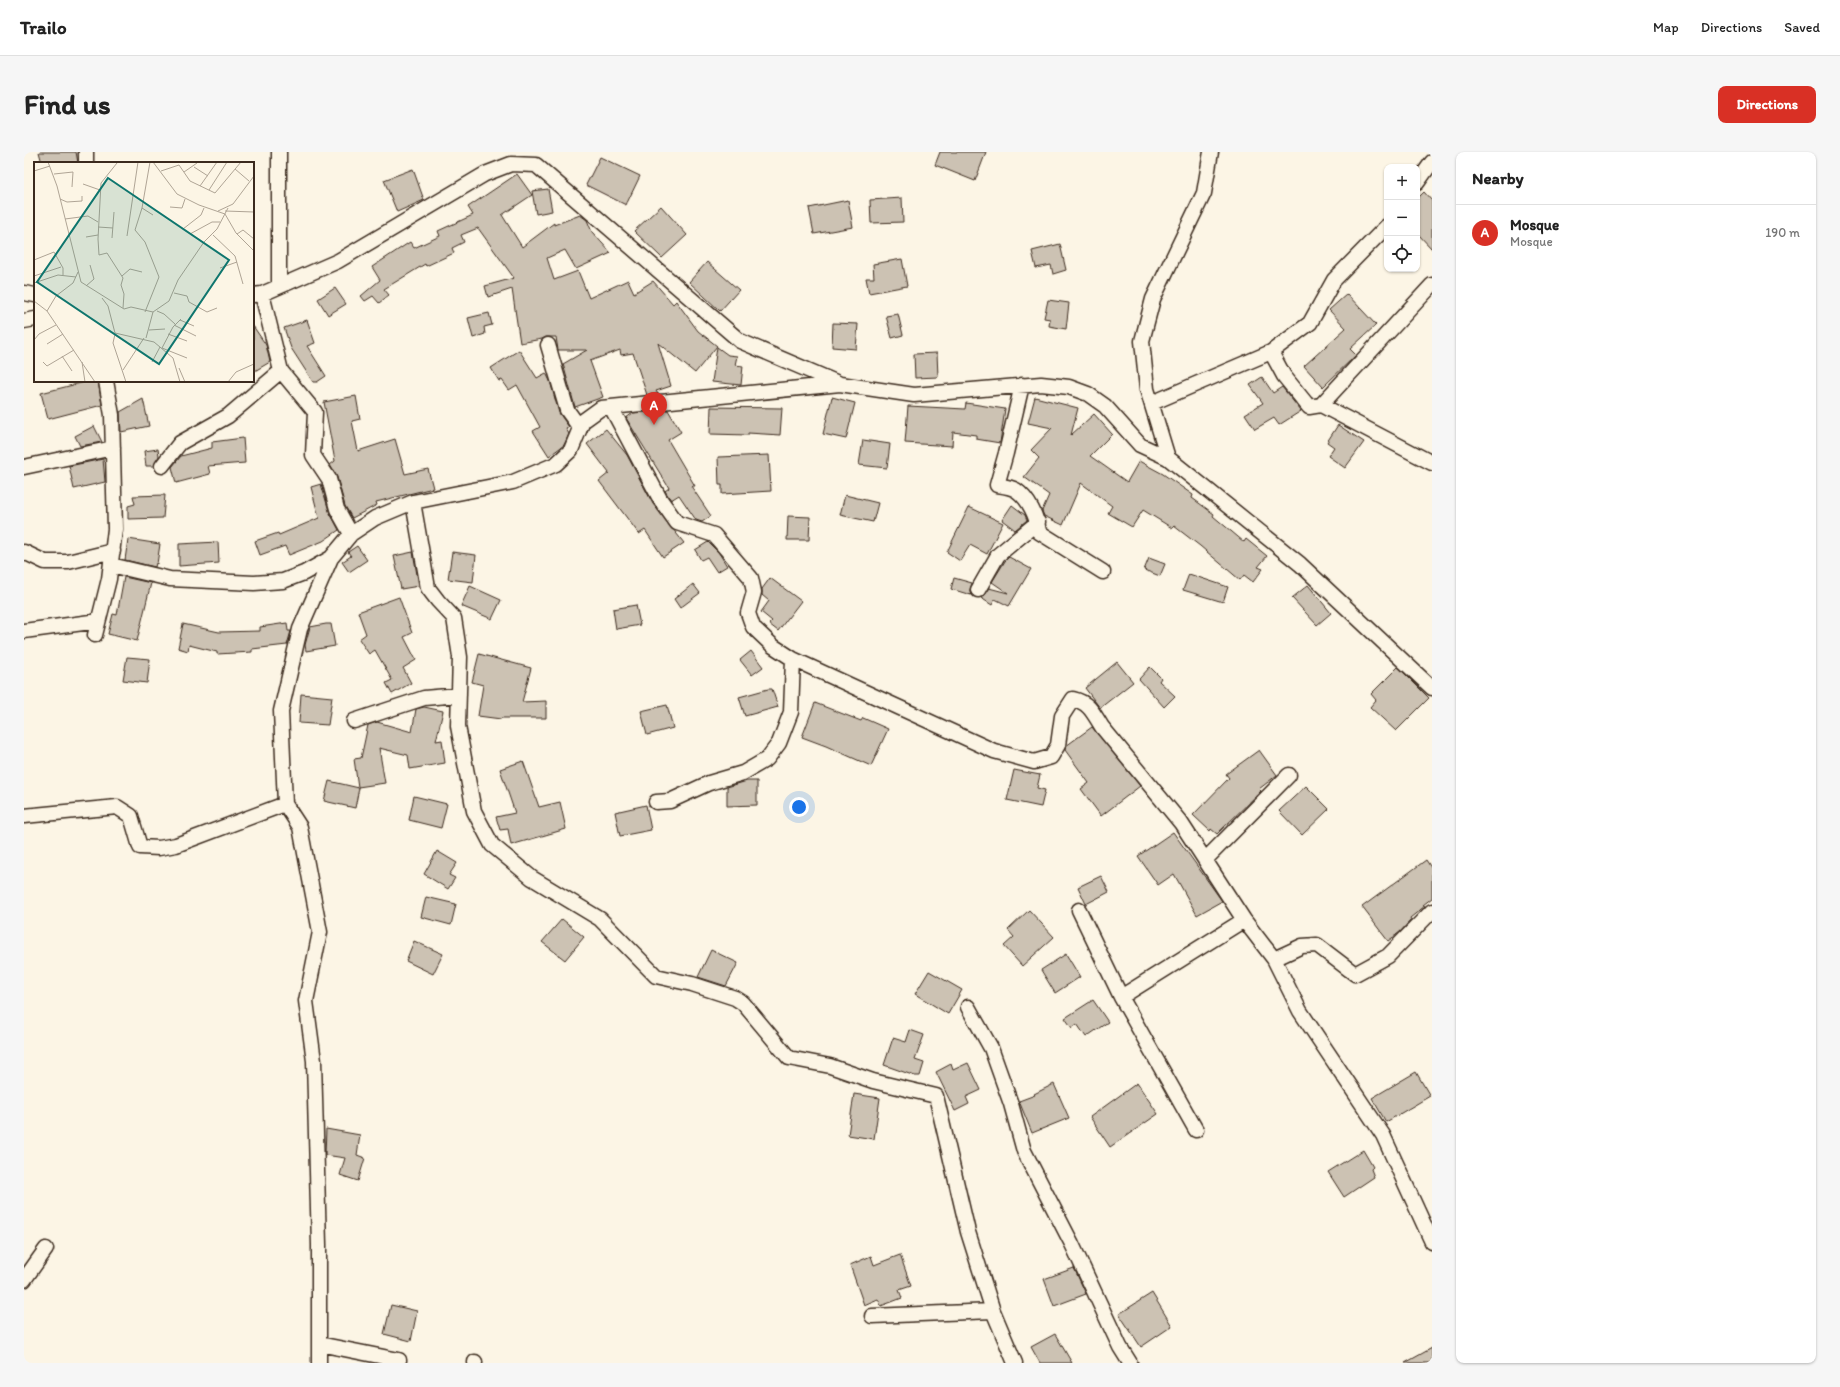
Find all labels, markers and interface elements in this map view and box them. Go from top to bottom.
text: Trailo [20,16,67,39]
text: Map [1653,19,1679,36]
text: Directions [1701,19,1762,36]
text: Saved [1784,19,1820,36]
button: Directions [1718,86,1816,123]
text: Find us [24,87,111,121]
inset map [34,162,254,382]
map controls [1384,164,1420,272]
button: + [1384,164,1420,200]
text: Nearby [1472,168,1524,188]
button: − [1384,200,1420,236]
text: Mosque [1510,216,1559,234]
text: A [1481,225,1489,240]
text: 190 m [1765,225,1800,240]
text: Mosque [1510,234,1553,249]
button: locate [1384,236,1420,272]
pin: A [641,392,667,425]
your location [789,797,809,817]

